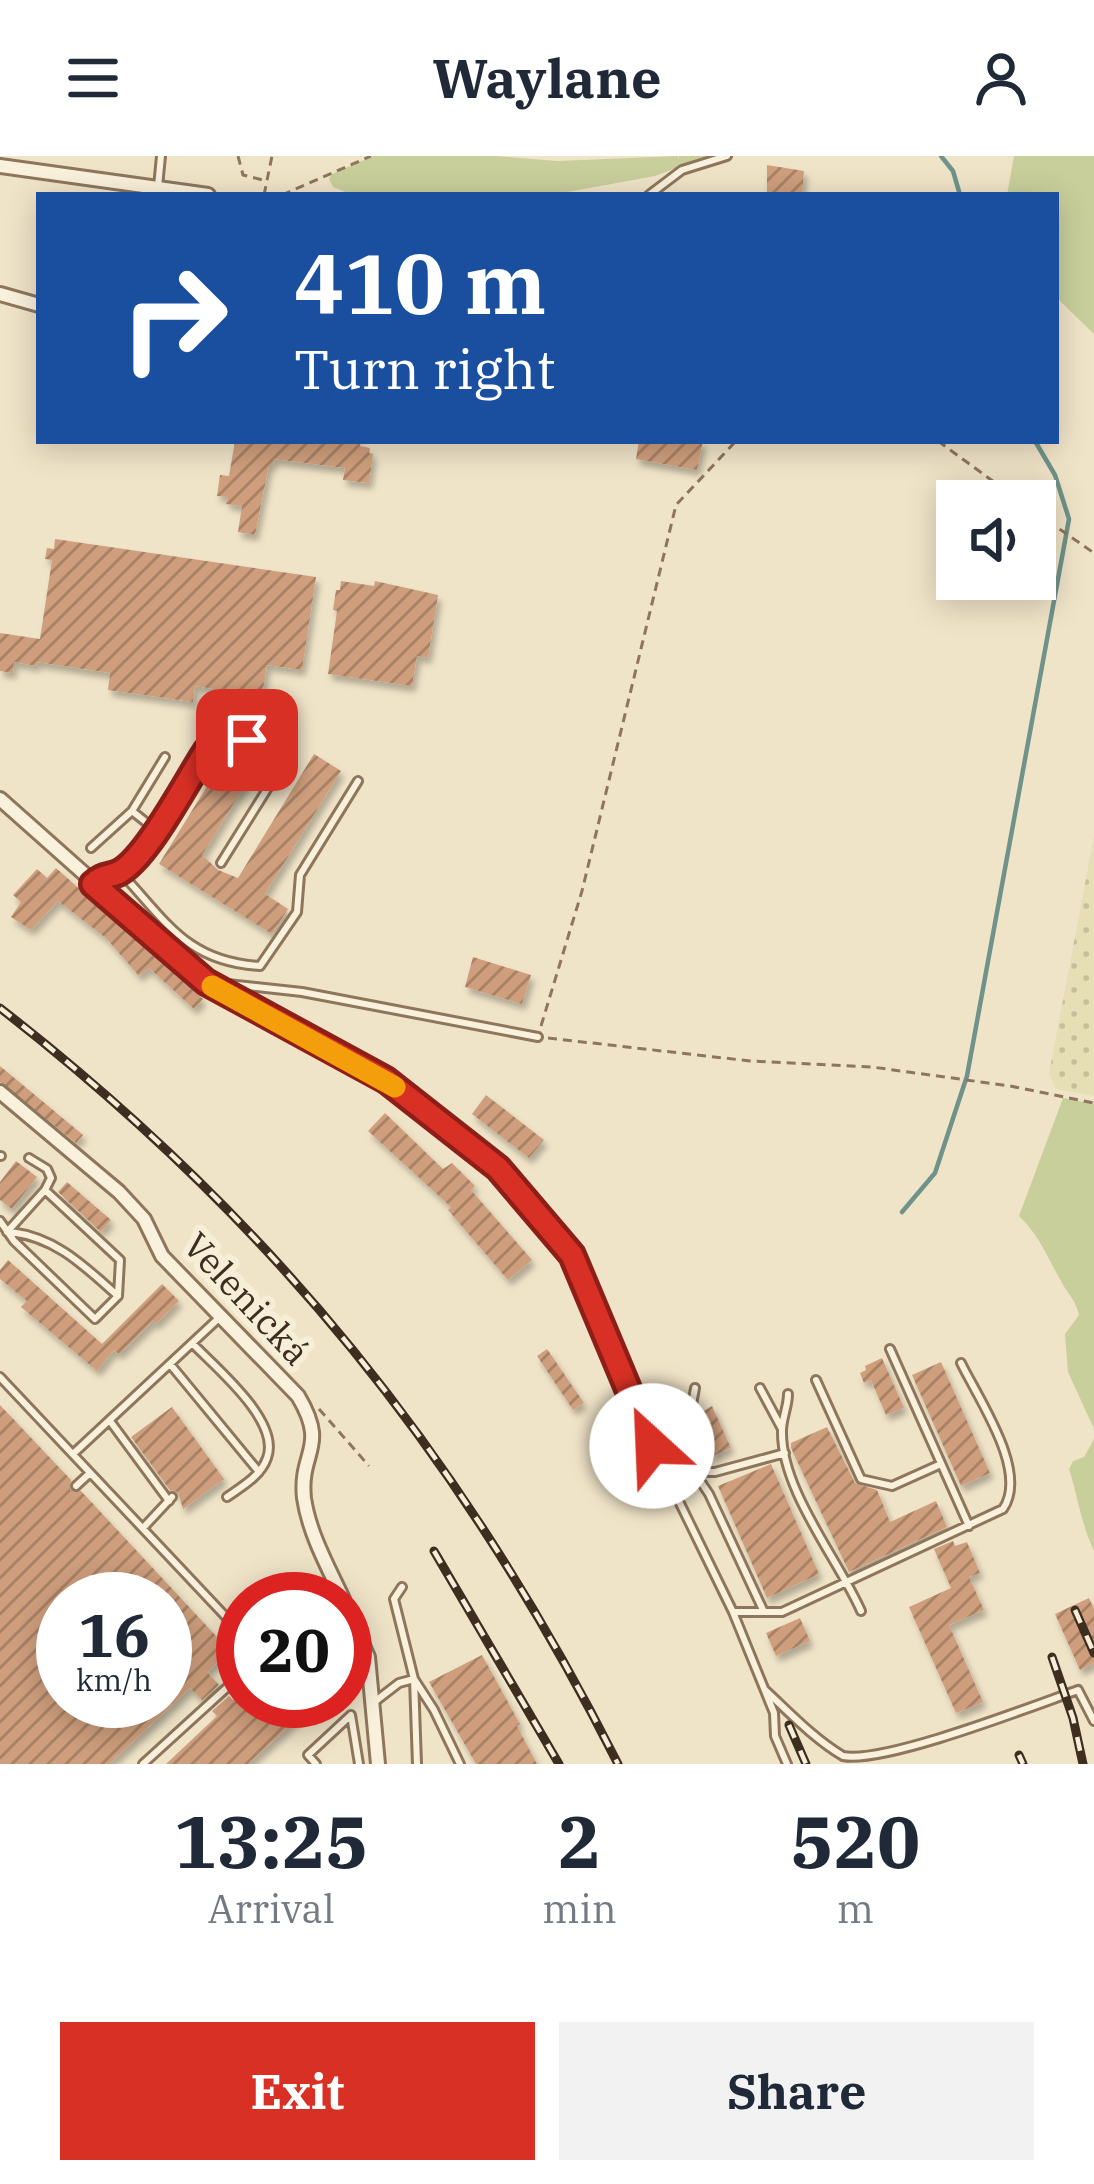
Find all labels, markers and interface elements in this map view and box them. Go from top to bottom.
text: Waylane [433,43,661,113]
icon: menu [60,45,126,111]
icon: person [968,45,1034,111]
text: 410 m [294,228,546,337]
icon: right [96,240,252,396]
text: Turn right [294,334,556,404]
map controls [936,480,1056,600]
button: sound [936,480,1056,600]
pin [196,689,298,791]
icon: arrive [214,707,280,773]
street label: Velenická [174,1222,320,1374]
position arrow [589,1383,715,1509]
speed limit sign: 20 [216,1572,372,1728]
text: 16 [78,1595,150,1674]
text: km/h [76,1660,152,1699]
text: 13:25 [174,1794,368,1888]
text: 2 [558,1794,601,1888]
text: 520 [791,1794,920,1888]
text: Arrival [208,1883,335,1934]
text: min [542,1883,617,1934]
text: m [837,1883,874,1934]
button: Exit [60,2022,535,2160]
button: Share [559,2022,1034,2160]

